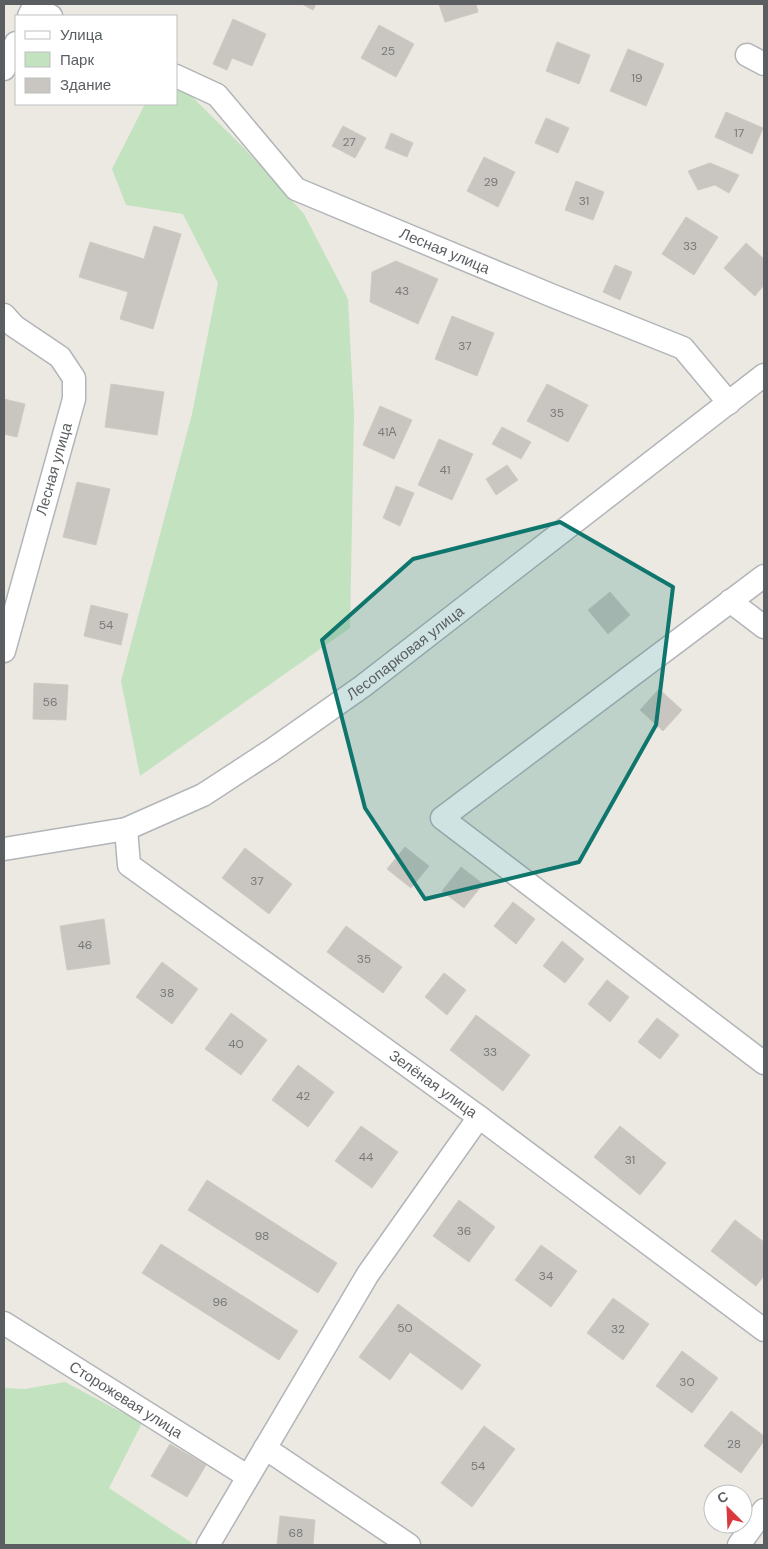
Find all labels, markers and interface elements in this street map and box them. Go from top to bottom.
legend [15,15,178,105]
text: Улица [60,25,103,45]
house number: 25 [381,43,395,59]
text: Парк [60,50,94,70]
house number: 19 [631,70,643,86]
text: Здание [60,75,111,95]
house number: 17 [734,125,744,141]
house number: 27 [342,134,356,150]
house number: 29 [484,174,498,190]
house number: 31 [579,193,589,209]
street label: Лесная улица [397,223,493,279]
house number: 33 [683,238,697,254]
house number: 43 [395,283,409,299]
house number: 37 [458,338,472,354]
house number: 35 [550,405,564,421]
street label: Лесная улица [31,420,77,518]
house number: 41А [377,424,397,440]
house number: 41 [439,462,451,478]
street label: Лесопарковая улица [342,601,469,705]
house number: 54 [99,617,113,633]
house number: 56 [43,694,57,710]
house number: 37 [250,873,264,889]
house number: 46 [78,937,92,953]
house number: 35 [357,951,371,967]
house number: 38 [160,985,174,1001]
house number: 40 [228,1036,244,1052]
house number: 33 [483,1044,497,1060]
street label: Зелёная улица [385,1046,482,1123]
house number: 42 [296,1088,310,1104]
house number: 44 [359,1149,373,1165]
house number: 31 [625,1152,635,1168]
house number: 36 [457,1223,471,1239]
house number: 98 [255,1228,269,1244]
house number: 34 [539,1268,553,1284]
house number: 96 [212,1294,228,1310]
house number: 50 [397,1320,413,1336]
house number: 32 [611,1321,625,1337]
street label: Сторожевая улица [65,1357,187,1443]
house number: 30 [679,1374,695,1390]
house number: 28 [727,1436,741,1452]
house number: 54 [471,1458,485,1474]
north arrow [703,1484,753,1534]
text: С [714,1487,731,1507]
house number: 68 [289,1525,303,1541]

